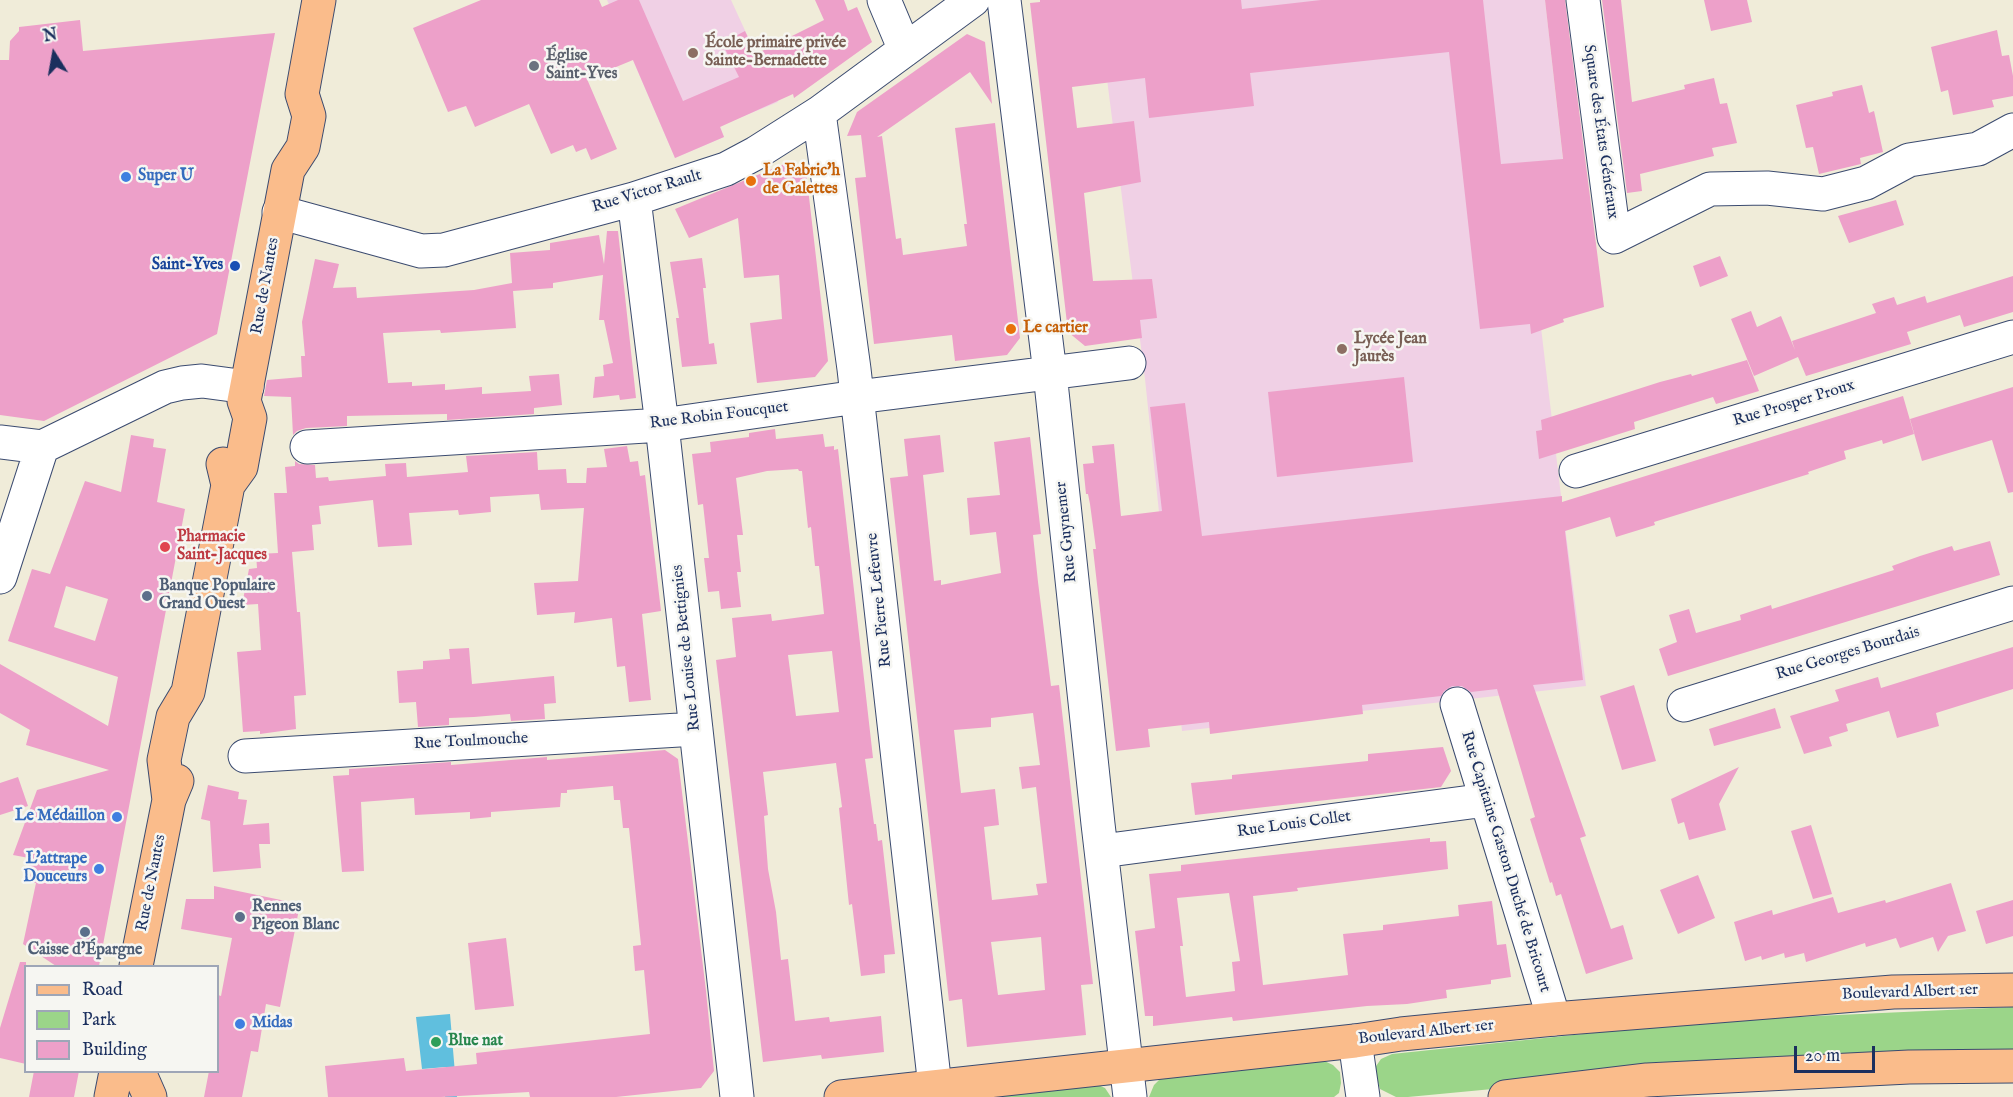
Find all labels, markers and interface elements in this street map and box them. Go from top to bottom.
north arrow [24,24,84,84]
text: N [42,25,59,47]
place label: École primaire privée Sainte-Bernadette [705,34,846,72]
street label: Square des États Généraux [1578,44,1622,220]
marker: École primaire privée Sainte-Bernadette [686,46,700,60]
place label: Église Saint-Yves [546,47,617,85]
marker: Église Saint-Yves [527,59,541,73]
place label: La Fabric'h de Galettes [763,162,840,200]
street label: Rue Victor Rault [590,166,704,218]
place label: Super U [138,167,193,187]
marker: Super U [119,170,133,184]
marker: La Fabric'h de Galettes [744,174,758,188]
street label: Rue de Nantes [248,236,284,336]
place label: Saint-Yves [152,256,223,276]
marker: Saint-Yves [228,259,242,273]
place label: Le cartier [1023,319,1088,339]
marker: Le cartier [1004,322,1018,336]
place label: Lycée Jean Jaurès [1354,330,1427,368]
marker: Lycée Jean Jaurès [1335,342,1349,356]
street label: Rue Prosper Proux [1731,376,1857,432]
street label: Rue Robin Foucquet [649,398,789,434]
street label: Rue Guynemer [1052,481,1082,583]
place label: Pharmacie Saint-Jacques [177,528,267,566]
street label: Rue Pierre Lefeuvre [863,532,897,668]
marker: Pharmacie Saint-Jacques [158,540,172,554]
street label: Rue Louise de Bettignies [669,564,705,732]
place label: Banque Populaire Grand Ouest [159,577,275,615]
marker: Banque Populaire Grand Ouest [140,589,154,603]
street label: Rue Georges Bourdais [1774,623,1922,685]
street label: Rue Toulmouche [413,729,529,755]
street label: Rue Capitaine Gaston Duché de Bricourt [1456,729,1554,995]
place label: Le Médaillon [15,807,105,827]
street label: Rue Louis Collet [1236,808,1352,842]
marker: Le Médaillon [110,810,124,824]
street label: Rue de Nantes [133,833,171,933]
place label: L'attrape Douceurs [23,850,87,888]
marker: L'attrape Douceurs [92,862,106,876]
place label: Rennes Pigeon Blanc [252,898,339,936]
marker: Rennes Pigeon Blanc [233,910,247,924]
marker: Caisse d'Épargne [78,925,92,939]
place label: Caisse d'Épargne [28,941,142,961]
legend [24,965,219,1073]
text: Road [82,979,123,1002]
street label: Boulevard Albert 1er [1842,981,1978,1005]
text: Park [82,1009,116,1032]
place label: Midas [252,1014,292,1034]
street label: Boulevard Albert 1er [1357,1016,1495,1050]
marker: Midas [233,1017,247,1031]
place label: Blue nat [448,1032,503,1052]
scale bar [1797,1034,1878,1072]
marker: Blue nat [429,1035,443,1049]
text: Building [82,1039,147,1062]
text: 20 m [1805,1045,1840,1068]

